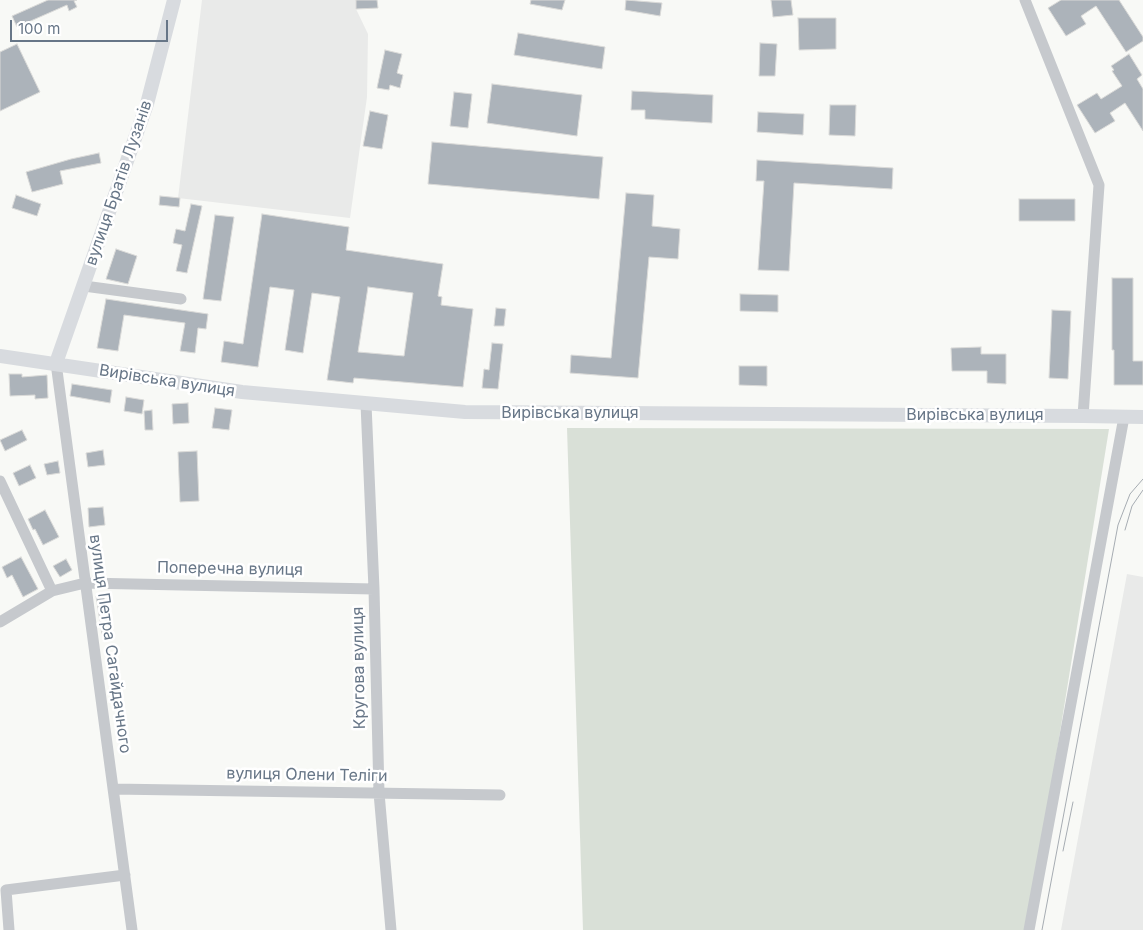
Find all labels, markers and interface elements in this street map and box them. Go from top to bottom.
scale bar [12,10,170,42]
text: 100 m [18,19,60,38]
street label: вулиця Братів Лузанів [82,98,156,268]
street label: Вирівська вулиця [98,361,236,401]
street label: Вирівська вулиця [501,403,639,423]
street label: Вирівська вулиця [906,405,1044,425]
street label: вулиця Петра Сагайдачного [85,533,135,755]
street label: Поперечна вулиця [157,558,303,580]
street label: Кругова вулиця [348,607,370,729]
street label: вулиця Олени Теліги [226,764,388,786]

